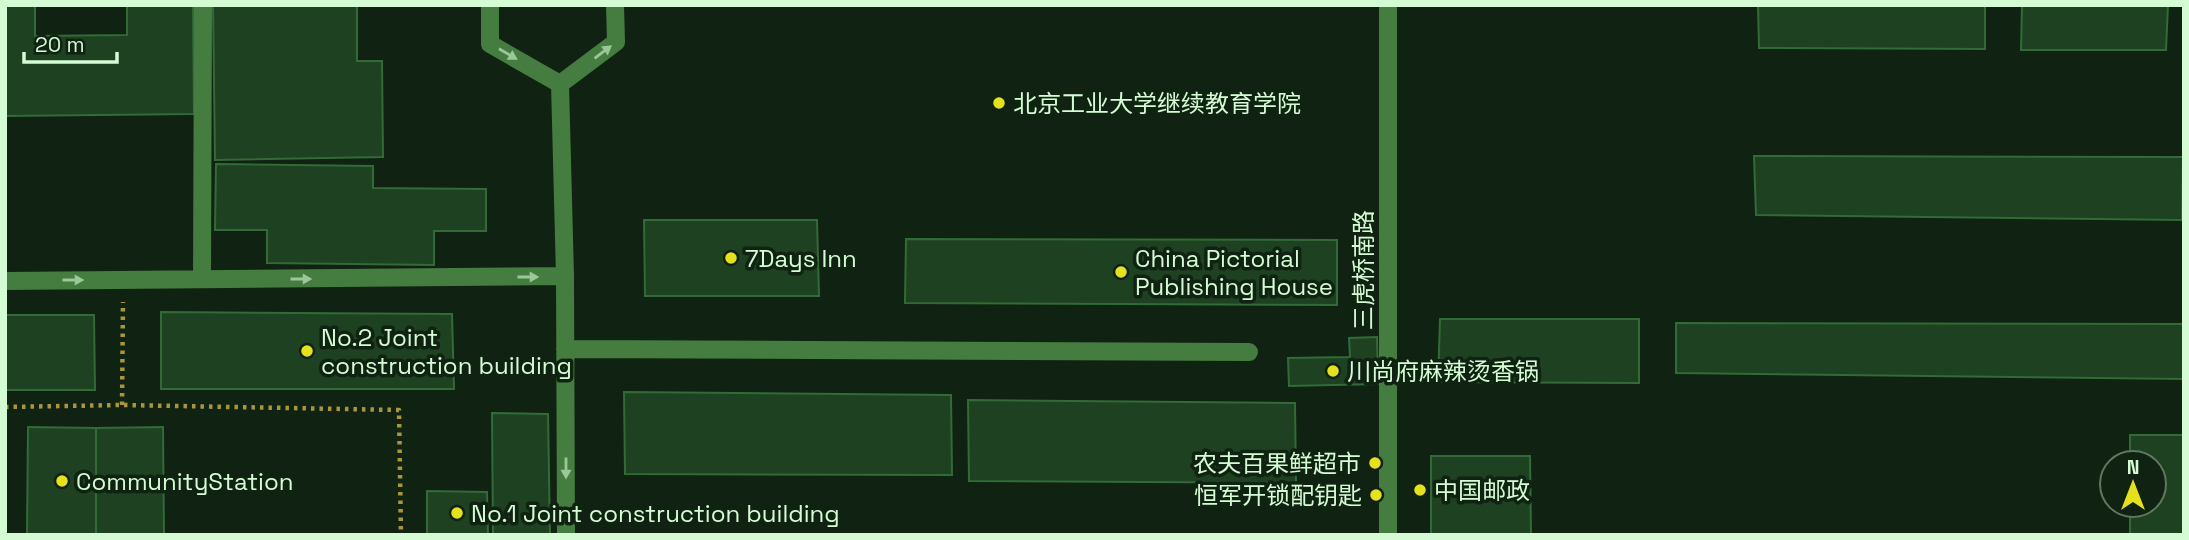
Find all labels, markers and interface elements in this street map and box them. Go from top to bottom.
scale bar [24,21,117,65]
text: 20 m [35,31,85,58]
one-way arrow [594,45,612,59]
one-way arrow [499,48,518,60]
place label: 北京工业大学继续教育学院 [1013,88,1301,119]
marker: 北京工业大学继续教育学院 [991,95,1007,111]
street label: 三虎桥南路 [1348,210,1379,330]
place label: 7Days Inn [745,243,857,274]
place label: China Pictorial Publishing House [1135,243,1333,302]
marker: 7Days Inn [723,250,739,266]
marker: China Pictorial Publishing House [1113,264,1129,280]
one-way arrow [518,271,540,283]
one-way arrow [290,273,312,285]
one-way arrow [63,274,85,286]
place label: No.2 Joint construction building [321,322,572,381]
marker: No.2 Joint construction building [299,343,315,359]
place label: 川尚府麻辣烫香锅 [1347,356,1539,387]
marker: 川尚府麻辣烫香锅 [1325,363,1341,379]
place label: 农夫百果鲜超市 [1193,448,1361,479]
north arrow [2098,449,2168,519]
marker: 农夫百果鲜超市 [1367,455,1383,471]
text: N [2127,455,2139,480]
one-way arrow [560,457,572,479]
place label: CommunityStation [76,466,294,497]
marker: CommunityStation [54,473,70,489]
place label: 中国邮政 [1434,475,1530,506]
place label: 恒军开锁配钥匙 [1194,480,1362,511]
marker: 中国邮政 [1412,482,1428,498]
marker: 恒军开锁配钥匙 [1368,487,1384,503]
place label: No.1 Joint construction building [471,498,840,529]
marker: No.1 Joint construction building [449,505,465,521]

